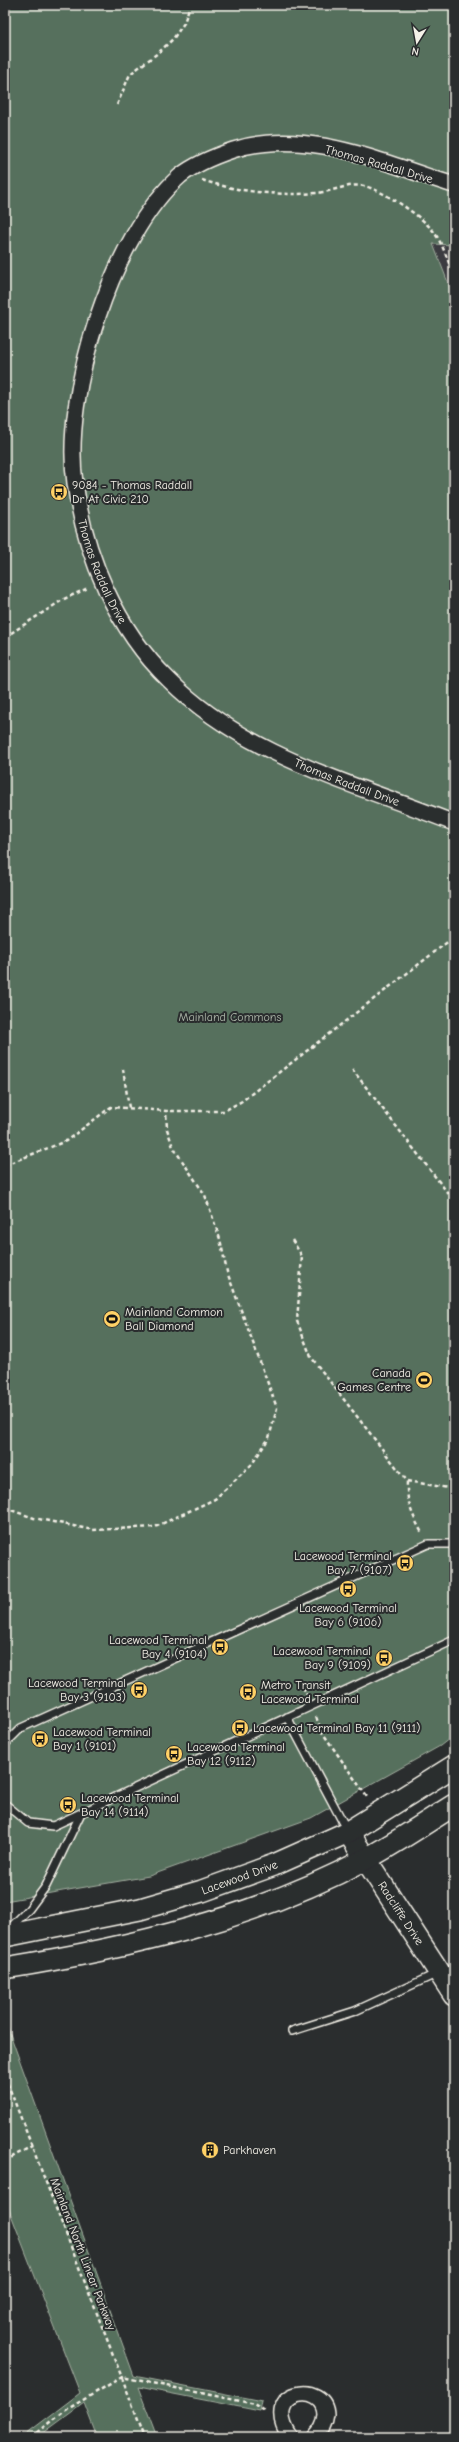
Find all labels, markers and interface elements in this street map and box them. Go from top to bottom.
north arrow [397,22,437,62]
text: N [410,44,420,58]
street label: Thomas Raddall Drive [324,142,434,186]
place label: 9084 - Thomas Raddall Dr At Civic 210 [72,478,192,506]
bus stop icon: 9084 - Thomas Raddall Dr At Civic 210 [49,482,69,502]
street label: Thomas Raddall Drive [75,518,130,626]
street label: Thomas Raddall Drive [292,756,401,809]
park label: Mainland Commons [179,1010,281,1024]
place label: Mainland Common Ball Diamond [125,1305,223,1333]
sports icon: Mainland Common Ball Diamond [102,1309,122,1329]
place label: Canada Games Centre [337,1366,411,1394]
sports icon: Canada Games Centre [414,1370,434,1390]
place label: Lacewood Terminal Bay 7 (9107) [294,1549,392,1577]
bus stop icon: Lacewood Terminal Bay 7 (9107) [395,1553,415,1573]
bus stop icon: Lacewood Terminal Bay 6 (9106) [338,1579,358,1599]
place label: Lacewood Terminal Bay 6 (9106) [299,1601,397,1629]
place label: Lacewood Terminal Bay 4 (9104) [109,1633,207,1661]
bus stop icon: Lacewood Terminal Bay 4 (9104) [210,1637,230,1657]
place label: Lacewood Terminal Bay 9 (9109) [273,1644,371,1672]
bus stop icon: Lacewood Terminal Bay 9 (9109) [374,1648,394,1668]
place label: Lacewood Terminal Bay 3 (9103) [28,1676,126,1704]
place label: Metro Transit Lacewood Terminal [261,1678,359,1706]
bus stop icon: Lacewood Terminal Bay 3 (9103) [129,1680,149,1700]
bus stop icon: Metro Transit Lacewood Terminal [238,1682,258,1702]
bus stop icon: Lacewood Terminal Bay 11 (9111) [230,1718,250,1738]
place label: Lacewood Terminal Bay 11 (9111) [253,1721,420,1735]
place label: Lacewood Terminal Bay 1 (9101) [53,1725,151,1753]
bus stop icon: Lacewood Terminal Bay 1 (9101) [30,1729,50,1749]
place label: Lacewood Terminal Bay 12 (9112) [187,1740,285,1768]
bus stop icon: Lacewood Terminal Bay 12 (9112) [164,1744,184,1764]
place label: Lacewood Terminal Bay 14 (9114) [81,1791,179,1819]
bus stop icon: Lacewood Terminal Bay 14 (9114) [58,1795,78,1815]
street label: Lacewood Drive [200,1857,280,1898]
street label: Radcliffe Drive [375,1879,427,1948]
building icon: Parkhaven [200,2140,220,2160]
place label: Parkhaven [223,2143,276,2157]
street label: Mainland North Linear Parkway [47,2176,119,2333]

